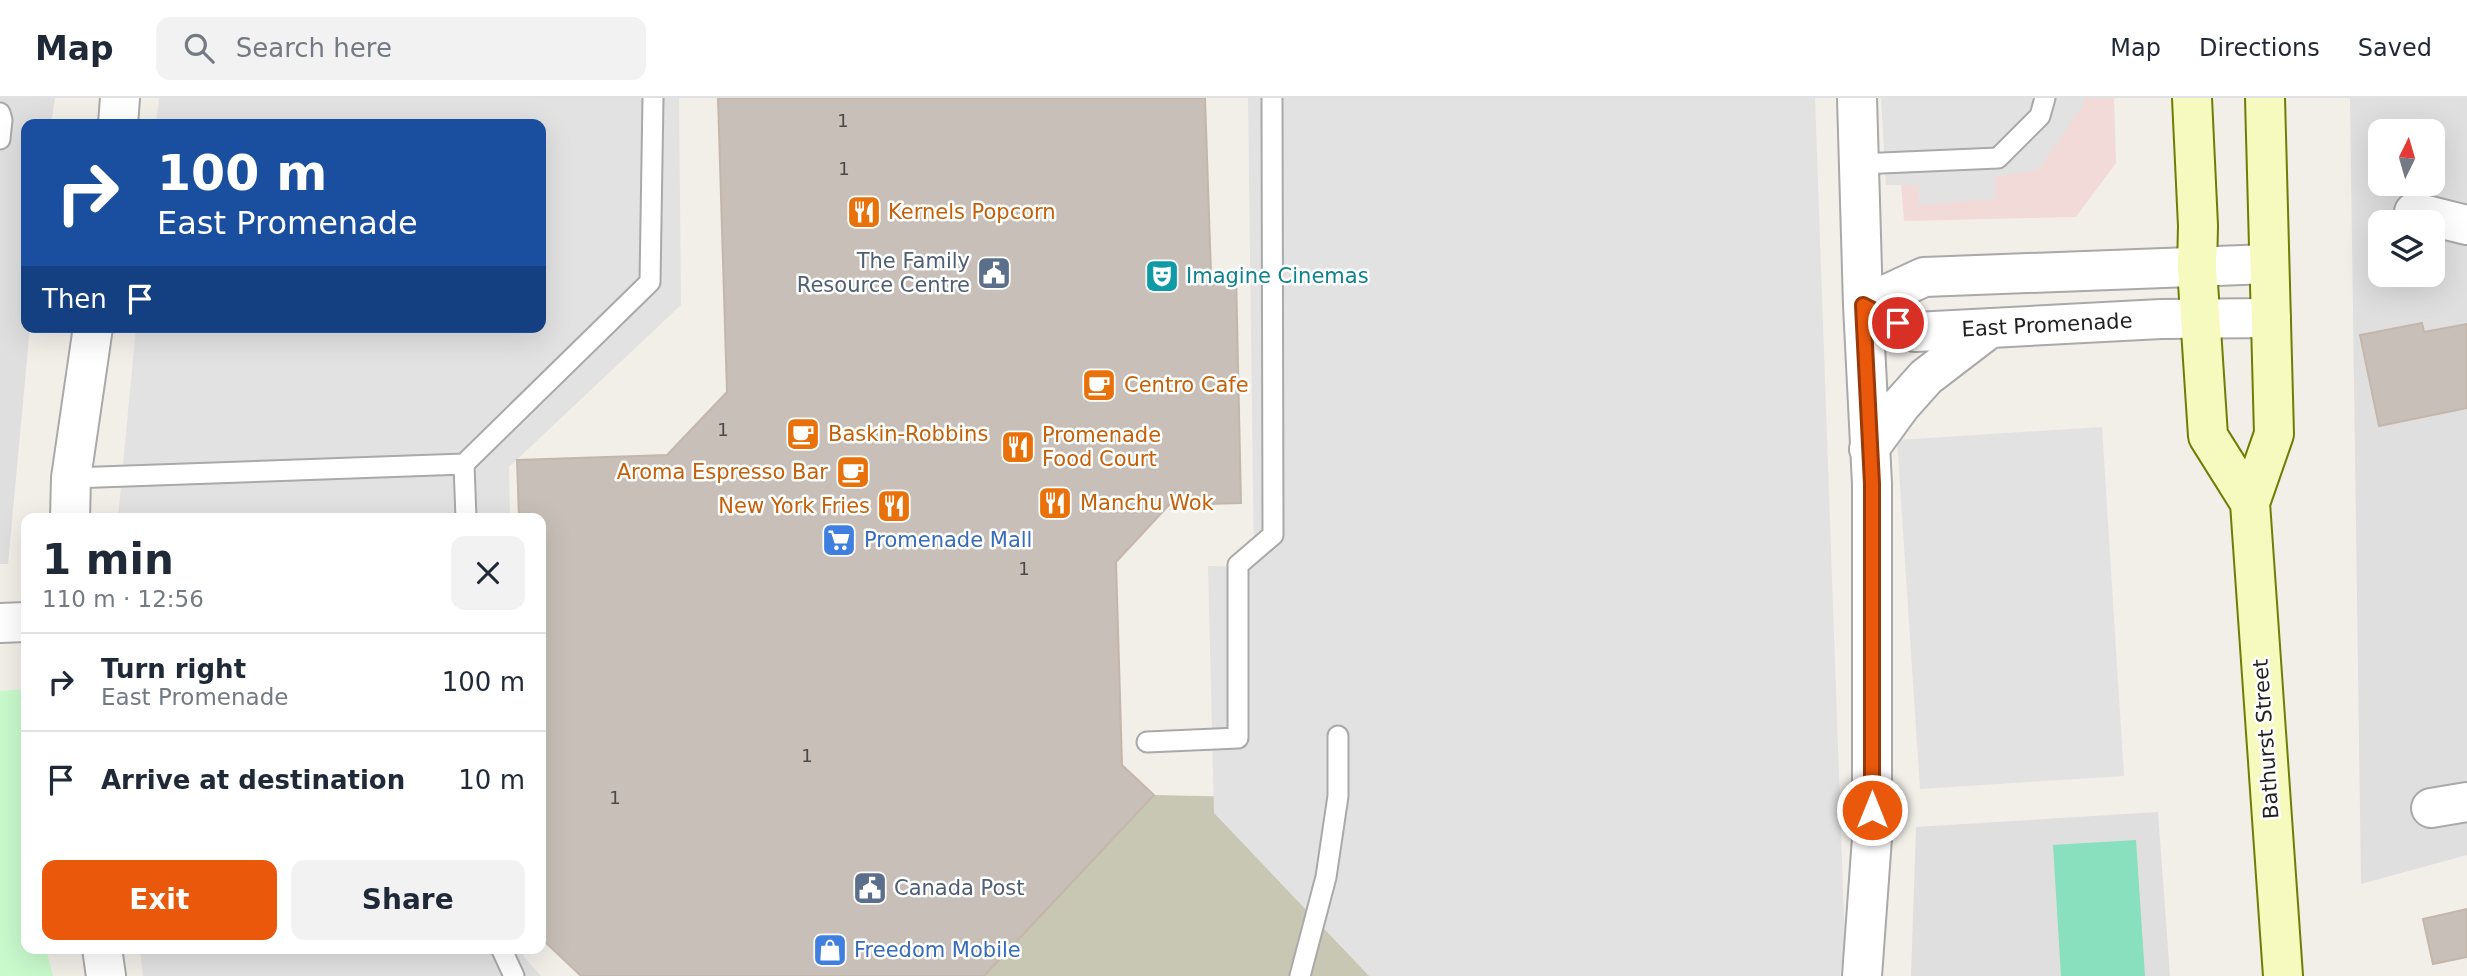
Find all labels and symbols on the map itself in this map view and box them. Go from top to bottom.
house number: 1 [837,110,849,131]
north arrow [2368,119,2445,196]
house number: 1 [838,158,850,179]
restaurant icon: Kernels Popcorn [845,193,883,231]
place label: Kernels Popcorn [888,200,1056,224]
place label: The Family Resource Centre [797,249,970,297]
public building icon: The Family Resource Centre [975,254,1013,292]
theatre icon: Imagine Cinemas [1143,257,1181,295]
place label: Imagine Cinemas [1186,264,1369,288]
pin [1868,293,1928,353]
street label: East Promenade [1961,309,2133,341]
cafe icon: Centro Cafe [1080,366,1118,404]
place label: Centro Cafe [1124,373,1249,397]
cafe icon: Baskin-Robbins [784,415,822,453]
house number: 1 [717,419,729,440]
place label: Baskin-Robbins [828,422,988,446]
place label: Promenade Food Court [1042,423,1161,471]
restaurant icon: Promenade Food Court [999,428,1037,466]
cafe icon: Aroma Espresso Bar [834,453,872,491]
place label: Aroma Espresso Bar [617,460,828,484]
restaurant icon: Manchu Wok [1036,484,1074,522]
restaurant icon: New York Fries [875,487,913,525]
place label: Manchu Wok [1080,491,1215,515]
place label: New York Fries [718,494,870,518]
supermarket icon: Promenade Mall [820,521,858,559]
place label: Promenade Mall [864,528,1032,552]
house number: 1 [1018,558,1030,579]
street label: Bathurst Street [2248,658,2284,820]
house number: 1 [801,745,813,766]
position arrow [1835,773,1909,847]
house number: 1 [609,787,621,808]
public building icon: Canada Post [851,869,889,907]
place label: Canada Post [894,876,1025,900]
shop icon: Freedom Mobile [811,931,849,969]
place label: Freedom Mobile [854,938,1021,962]

